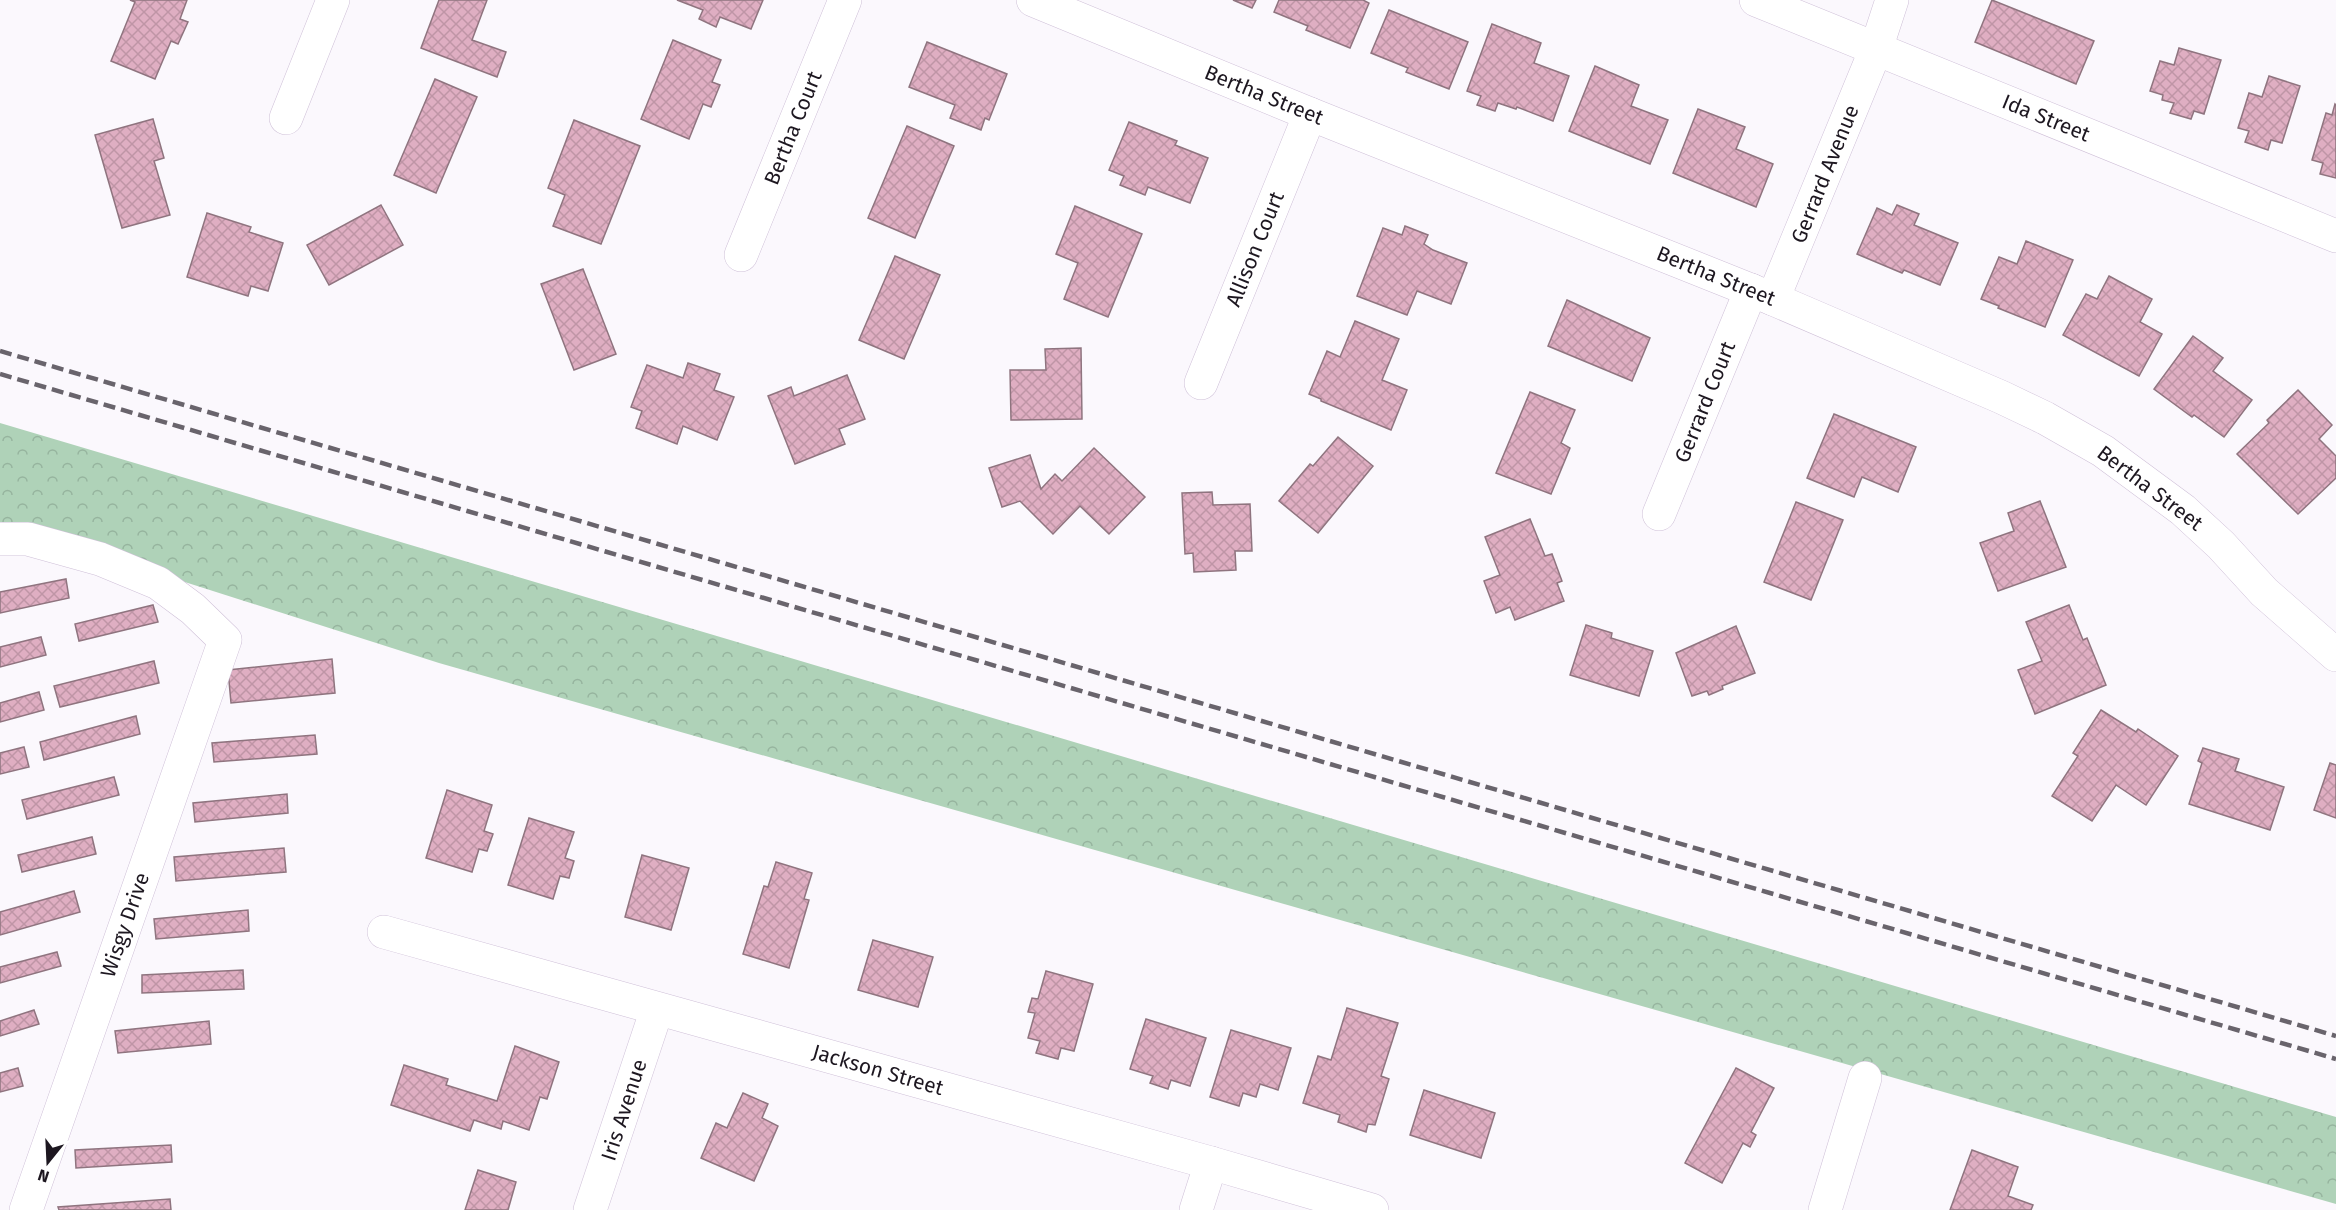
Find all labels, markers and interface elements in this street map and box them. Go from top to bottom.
street label: Bertha Street [1201,59,1328,131]
street label: Bertha Court [758,67,828,189]
street label: Ida Street [1998,89,2094,148]
street label: Gerrard Avenue [1785,101,1865,247]
street label: Allison Court [1220,187,1290,310]
street label: Bertha Street [1653,240,1780,312]
street label: Gerrard Court [1669,337,1741,467]
street label: Bertha Street [2092,440,2209,537]
street label: Wisgy Drive [95,869,155,981]
street label: Jackson Street [809,1039,947,1101]
street label: Iris Avenue [595,1056,653,1164]
north arrow [18,1132,78,1192]
text: N [36,1165,51,1186]

